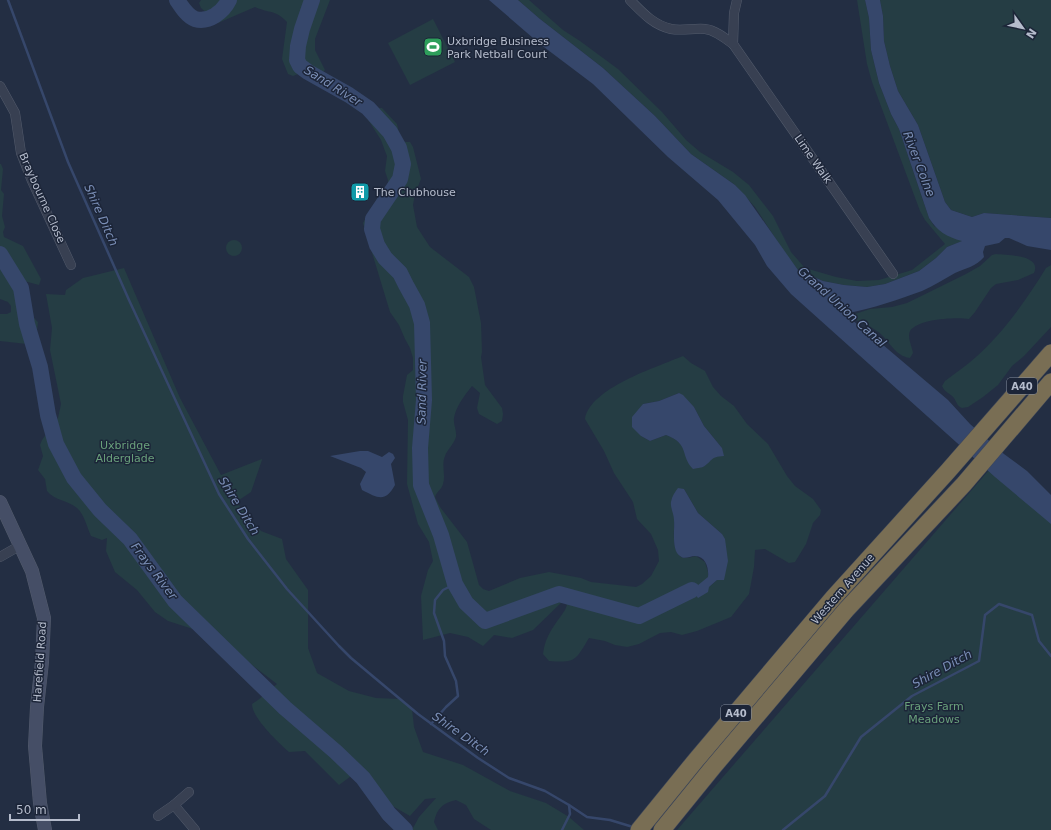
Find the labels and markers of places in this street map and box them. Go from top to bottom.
place label: Uxbridge Business Park Netball Court [447,35,549,61]
sports icon: Uxbridge Business Park Netball Court [422,36,444,58]
building icon: The Clubhouse [349,181,371,203]
place label: The Clubhouse [373,186,456,199]

